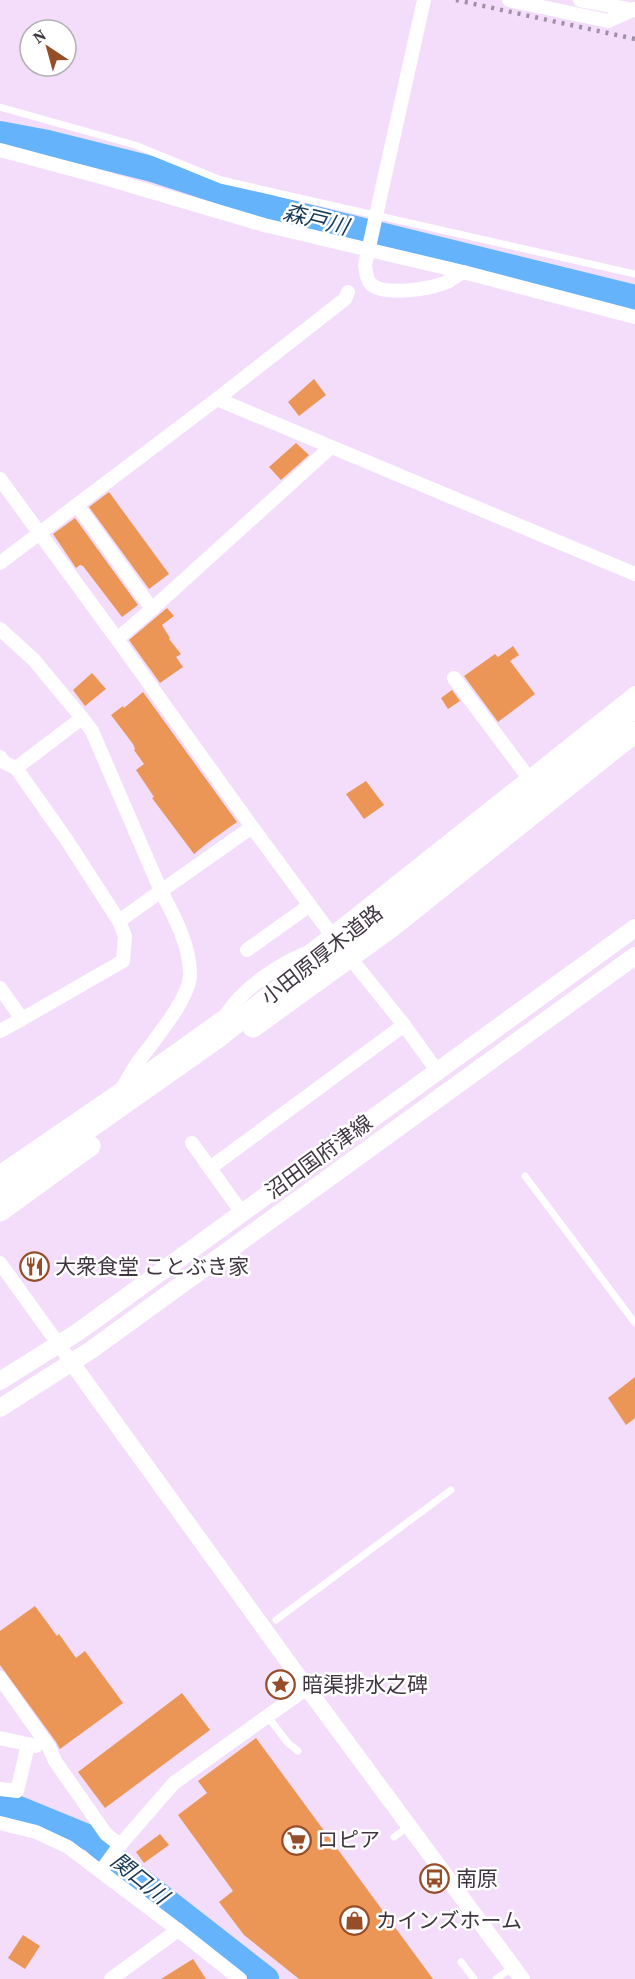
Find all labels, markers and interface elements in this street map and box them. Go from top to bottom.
north arrow [18,18,78,78]
text: N [28,23,51,48]
water label: 森戸川 [280,196,354,242]
street label: 小田原厚木道路 [255,898,389,1011]
street label: 沼田国府津線 [259,1108,378,1205]
restaurant icon: 大衆食堂 ことぶき家 [18,1251,50,1283]
place label: 大衆食堂 ことぶき家 [55,1252,249,1281]
place icon: 暗渠排水之碑 [265,1669,297,1701]
place label: 暗渠排水之碑 [302,1670,428,1699]
supermarket icon: ロピア [280,1824,312,1856]
place label: ロピア [317,1825,380,1854]
water label: 関口川 [105,1846,177,1912]
bus stop icon: 南原 [419,1863,451,1895]
place label: 南原 [456,1864,498,1893]
shop icon: カインズホーム [339,1905,371,1937]
place label: カインズホーム [376,1906,522,1935]

